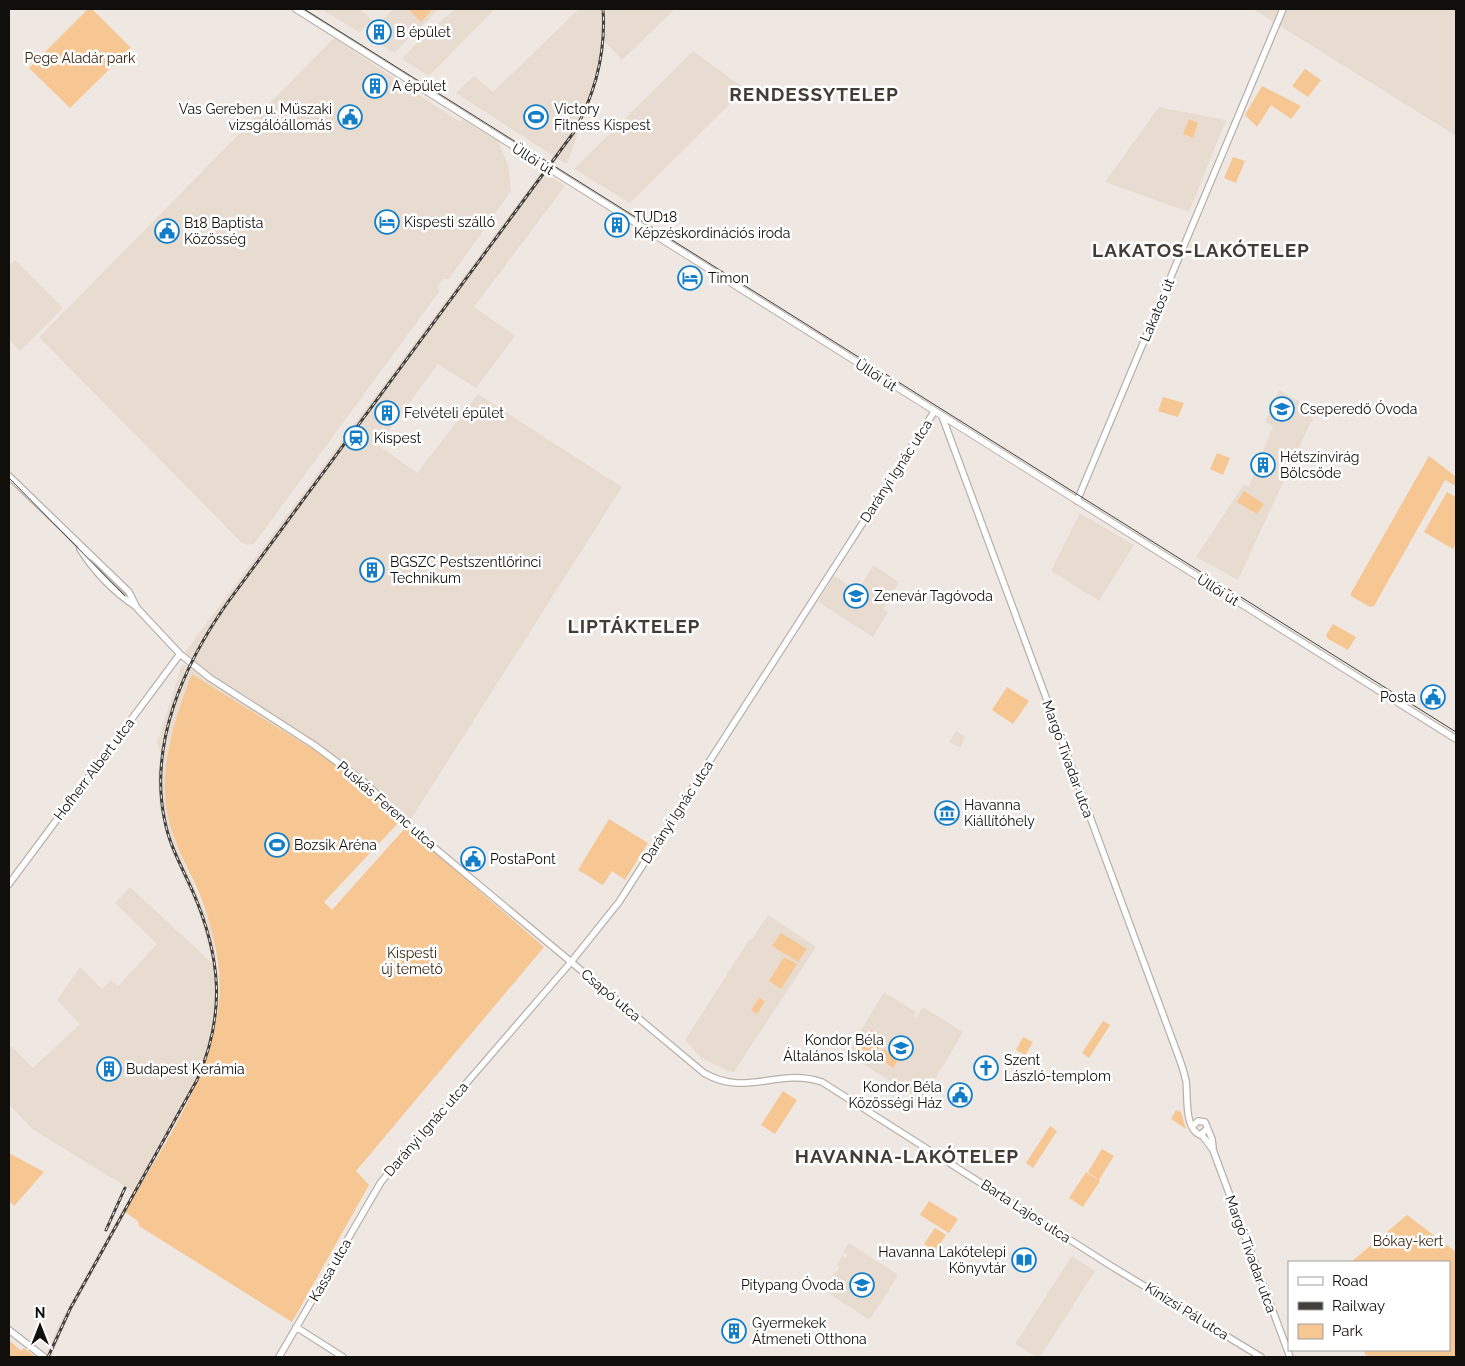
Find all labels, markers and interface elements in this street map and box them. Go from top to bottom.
building icon: B épület [366,19,392,45]
place label: B épület [396,24,451,40]
park label: Pege Aladár park [25,50,136,66]
building icon: A épület [362,73,388,99]
place label: A épület [392,78,447,94]
district label: RENDESSYTELEP [729,83,899,105]
place label: Vas Gereben u. Műszaki vizsgálóállomás [179,101,332,133]
place label: Victory Fitness Kispest [554,101,651,133]
public building icon: Vas Gereben u. Műszaki vizsgálóállomás [337,104,363,130]
sports icon: Victory Fitness Kispest [523,104,549,130]
street label: Üllői út [509,138,558,178]
hotel icon: Kispesti szálló [374,209,400,235]
place label: TUD18 Képzéskordinációs iroda [634,209,790,241]
building icon: TUD18 Képzéskordinációs iroda [604,212,630,238]
place label: Kispesti szálló [404,214,495,230]
place label: B18 Baptista Közösség [184,215,264,247]
public building icon: B18 Baptista Közösség [154,218,180,244]
district label: LAKATOS-LAKÓTELEP [1092,239,1310,261]
hotel icon: Timon [677,265,703,291]
place label: Timon [708,270,749,286]
street label: Lakatos út [1137,276,1178,344]
street label: Üllői út [852,354,901,394]
school or university icon: Cseperedő Óvoda [1269,396,1295,422]
building icon: Felvételi épület [374,400,400,426]
place label: Cseperedő Óvoda [1300,400,1417,417]
place label: Felvételi épület [404,405,504,421]
street label: Darányi Ignác utca [857,416,935,526]
station icon: Kispest [343,425,369,451]
place label: Kispest [374,430,421,446]
place label: Hétszínvirág Bölcsőde [1280,449,1359,481]
building icon: Hétszínvirág Bölcsőde [1250,452,1276,478]
place label: BGSZC Pestszentlőrinci Technikum [390,554,541,586]
building icon: BGSZC Pestszentlőrinci Technikum [359,557,385,583]
street label: Üllői út [1194,569,1243,609]
school or university icon: Zenevár Tagóvoda [843,583,869,609]
place label: Zenevár Tagóvoda [874,588,993,604]
district label: LIPTÁKTELEP [568,615,700,637]
public building icon: Posta [1420,684,1446,710]
place label: Posta [1380,689,1416,705]
street label: Margó Tivadar utca [1039,698,1097,820]
street label: Hofherr Albert utca [50,715,138,823]
street label: Darányi Ignác utca [638,757,716,867]
street label: Puskás Ferenc utca [334,758,440,852]
place label: Havanna Kiállítóhely [964,797,1035,829]
museum icon: Havanna Kiállítóhely [934,800,960,826]
sports icon: Bozsik Aréna [264,832,290,858]
place label: Bozsik Aréna [294,837,377,853]
public building icon: PostaPont [460,846,486,872]
place label: PostaPont [490,851,556,867]
park label: Kispesti új temető [381,945,443,977]
street label: Csapó utca [578,965,644,1025]
place label: Kondor Béla Általános Iskola [783,1032,884,1064]
school or university icon: Kondor Béla Általános Iskola [888,1035,914,1061]
place label: Szent László-templom [1004,1052,1111,1084]
church icon: Szent László-templom [973,1055,999,1081]
building icon: Budapest Kerámia [96,1056,122,1082]
place label: Budapest Kerámia [126,1061,245,1077]
street label: Darányi Ignác utca [381,1079,471,1179]
place label: Kondor Béla Közösségi Ház [848,1079,942,1111]
public building icon: Kondor Béla Közösségi Ház [947,1082,973,1108]
district label: HAVANNA-LAKÓTELEP [795,1145,1019,1167]
street label: Barta Lajos utca [978,1176,1074,1246]
street label: Margó Tivadar utca [1222,1193,1280,1315]
park label: Bókay-kert [1373,1233,1444,1249]
street label: Kassa utca [306,1236,354,1304]
place label: Havanna Lakótelepi Könyvtár [878,1244,1006,1276]
library icon: Havanna Lakótelepi Könyvtár [1011,1247,1037,1273]
legend [1288,1261,1450,1351]
school or university icon: Pitypang Óvoda [849,1272,875,1298]
text: Road [1332,1272,1368,1290]
place label: Pitypang Óvoda [741,1276,844,1293]
street label: Kinizsi Pál utca [1142,1279,1232,1343]
text: Railway [1332,1297,1385,1315]
north arrow [15,1301,65,1351]
text: N [35,1305,45,1321]
place label: Gyermekek Átmeneti Otthona [752,1315,867,1347]
building icon: Gyermekek Átmeneti Otthona [721,1318,747,1344]
text: Park [1332,1322,1363,1340]

